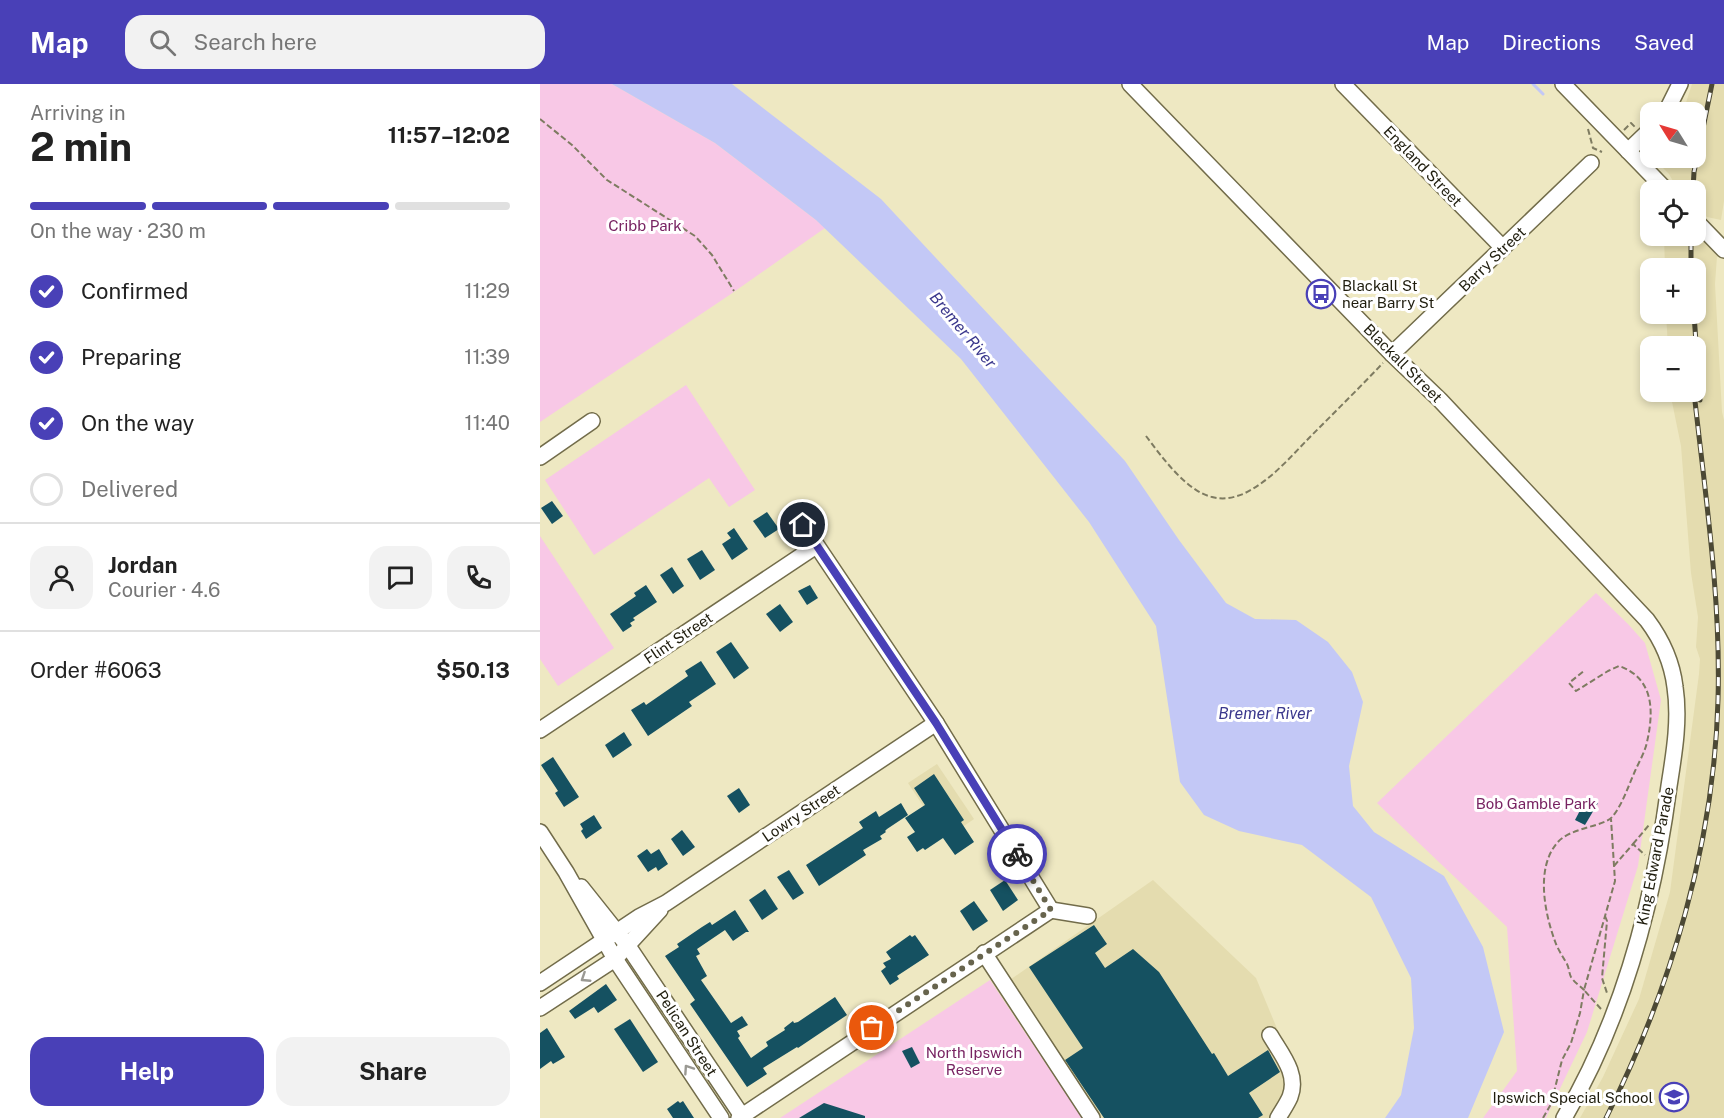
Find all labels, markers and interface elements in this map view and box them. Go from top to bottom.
search box [125,15,545,69]
text: Map [30,26,89,59]
icon: search [146,26,179,59]
text: Search here [194,29,317,55]
text: Map [1427,30,1469,55]
text: Directions [1502,30,1601,55]
text: Saved [1634,30,1694,55]
text: Arriving in [30,101,125,125]
north arrow [1640,102,1706,168]
map controls [1640,102,1706,402]
text: 11:57–12:02 [388,122,510,148]
street label: England Street [1380,122,1466,210]
text: 2 min [30,124,132,170]
button: locate [1640,180,1706,246]
park label: Cribb Park [608,217,682,234]
text: On the way · 230 m [30,219,206,243]
street label: Barry Street [1455,223,1529,295]
button: + [1640,258,1706,324]
icon: check [30,275,63,308]
place label: Blackall St near Barry St [1342,277,1435,311]
text: Confirmed [81,278,188,304]
bus stop icon: Blackall St near Barry St [1305,278,1337,310]
text: 11:29 [464,279,510,303]
water label: Bremer River [926,288,1001,373]
street label: Blackall Street [1360,320,1446,406]
button: − [1640,336,1706,402]
icon: check [30,341,63,374]
text: Preparing [81,344,182,370]
text: 11:39 [464,345,510,369]
icon: check [30,407,63,440]
text: On the way [81,410,194,436]
text: 11:40 [465,411,510,435]
text: Delivered [81,476,178,502]
pin [777,499,828,550]
icon: home [786,508,819,541]
button: person [30,546,93,609]
button: chat [369,546,432,609]
button: phone [447,546,510,609]
text: Jordan [108,552,177,578]
text: Courier · 4.6 [108,578,220,602]
street label: Flint Street [641,609,716,667]
text: Order #6063 [30,657,162,683]
text: $50.13 [436,657,510,683]
water label: Bremer River [1218,704,1313,723]
street label: Lowry Street [759,781,843,845]
street label: King Edward Parade [1633,785,1677,927]
park label: Bob Gamble Park [1476,795,1596,812]
courier [987,824,1047,884]
icon: bike [1001,838,1034,871]
one-way arrow [581,971,591,983]
street label: Pelican Street [653,987,721,1079]
pin [846,1002,897,1053]
icon: bag [855,1011,888,1044]
button: Help [30,1037,264,1106]
button: Share [276,1037,510,1106]
park label: North Ipswich Reserve [926,1044,1022,1078]
one-way arrow [684,1065,695,1076]
school or university icon: Ipswich Special School [1658,1081,1690,1113]
place label: Ipswich Special School [1493,1089,1653,1106]

